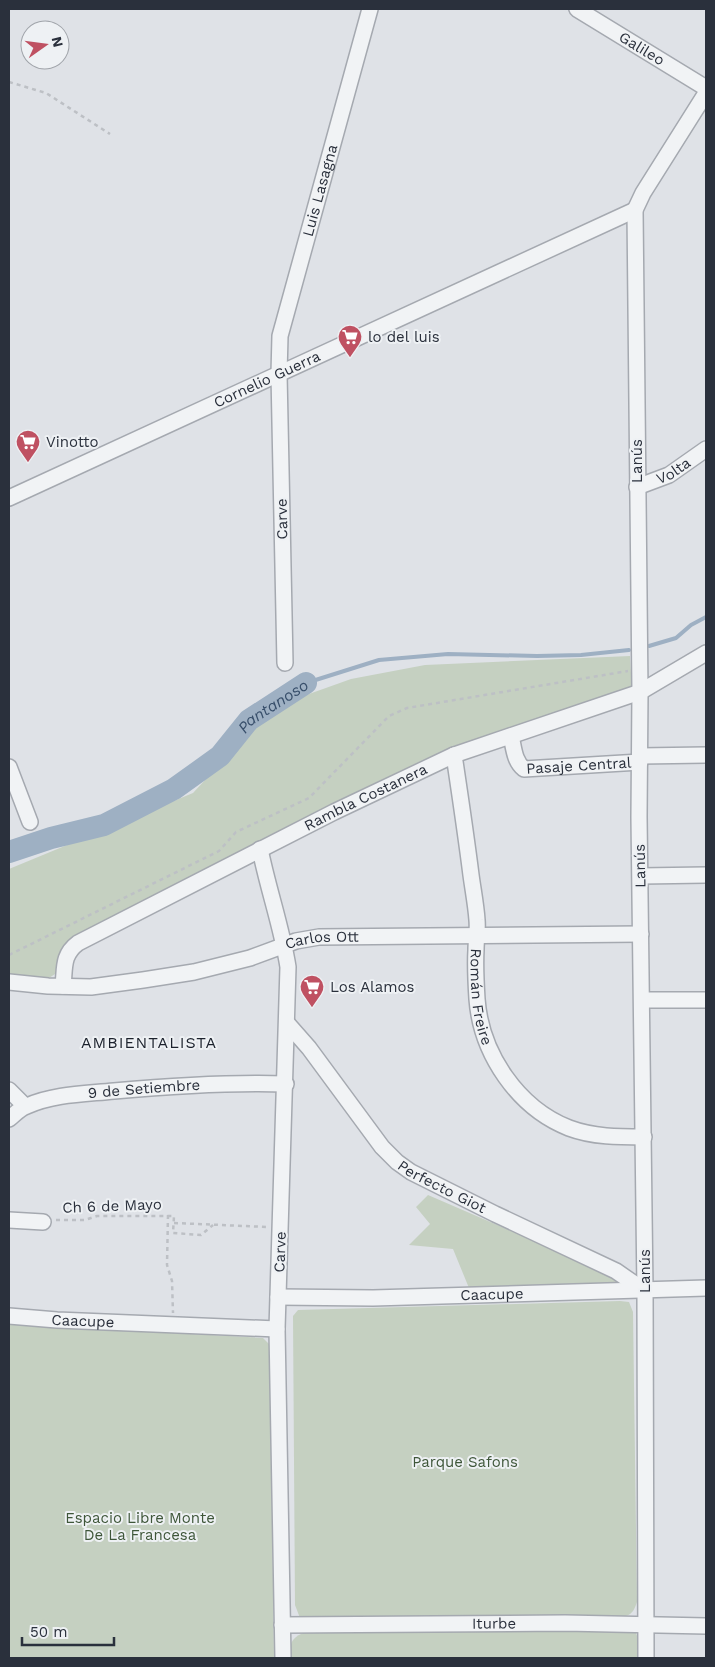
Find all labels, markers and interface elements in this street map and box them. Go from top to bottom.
north arrow [20,20,70,70]
street label: Galileo [616,28,668,69]
text: N [49,35,67,49]
street label: Luis Lasagna [299,142,341,239]
supermarket icon: lo del luis [337,324,363,358]
place label: lo del luis [368,328,440,346]
street label: Cornelio Guerra [211,347,324,412]
supermarket icon: Vinotto [15,429,41,463]
place label: Vinotto [46,433,98,451]
street label: Lanús [628,439,646,483]
street label: Volta [654,453,695,488]
street label: Carve [273,498,291,540]
water label: Pantanoso [233,675,312,736]
street label: Pasaje Central [526,754,632,778]
street label: Rambla Costanera [301,760,431,835]
street label: Lanús [631,844,649,888]
street label: Carlos Ott [282,927,360,953]
street label: Román Freire [467,948,496,1048]
supermarket icon: Los Alamos [299,974,325,1008]
place label: Los Alamos [330,978,414,996]
district label: AMBIENTALISTA [81,1033,217,1052]
street label: 9 de Setiembre [87,1076,201,1102]
street label: Perfecto Giot [394,1156,490,1217]
street label: Ch 6 de Mayo [62,1195,162,1217]
street label: Carve [270,1231,290,1273]
street label: Lanús [636,1249,654,1293]
street label: Caacupe [460,1284,524,1304]
street label: Caacupe [51,1311,115,1331]
park label: Parque Safons [412,1453,518,1471]
park label: Espacio Libre Monte De La Francesa [65,1509,215,1544]
scale bar [22,1614,115,1646]
street label: Iturbe [472,1614,516,1633]
text: 50 m [30,1623,67,1641]

